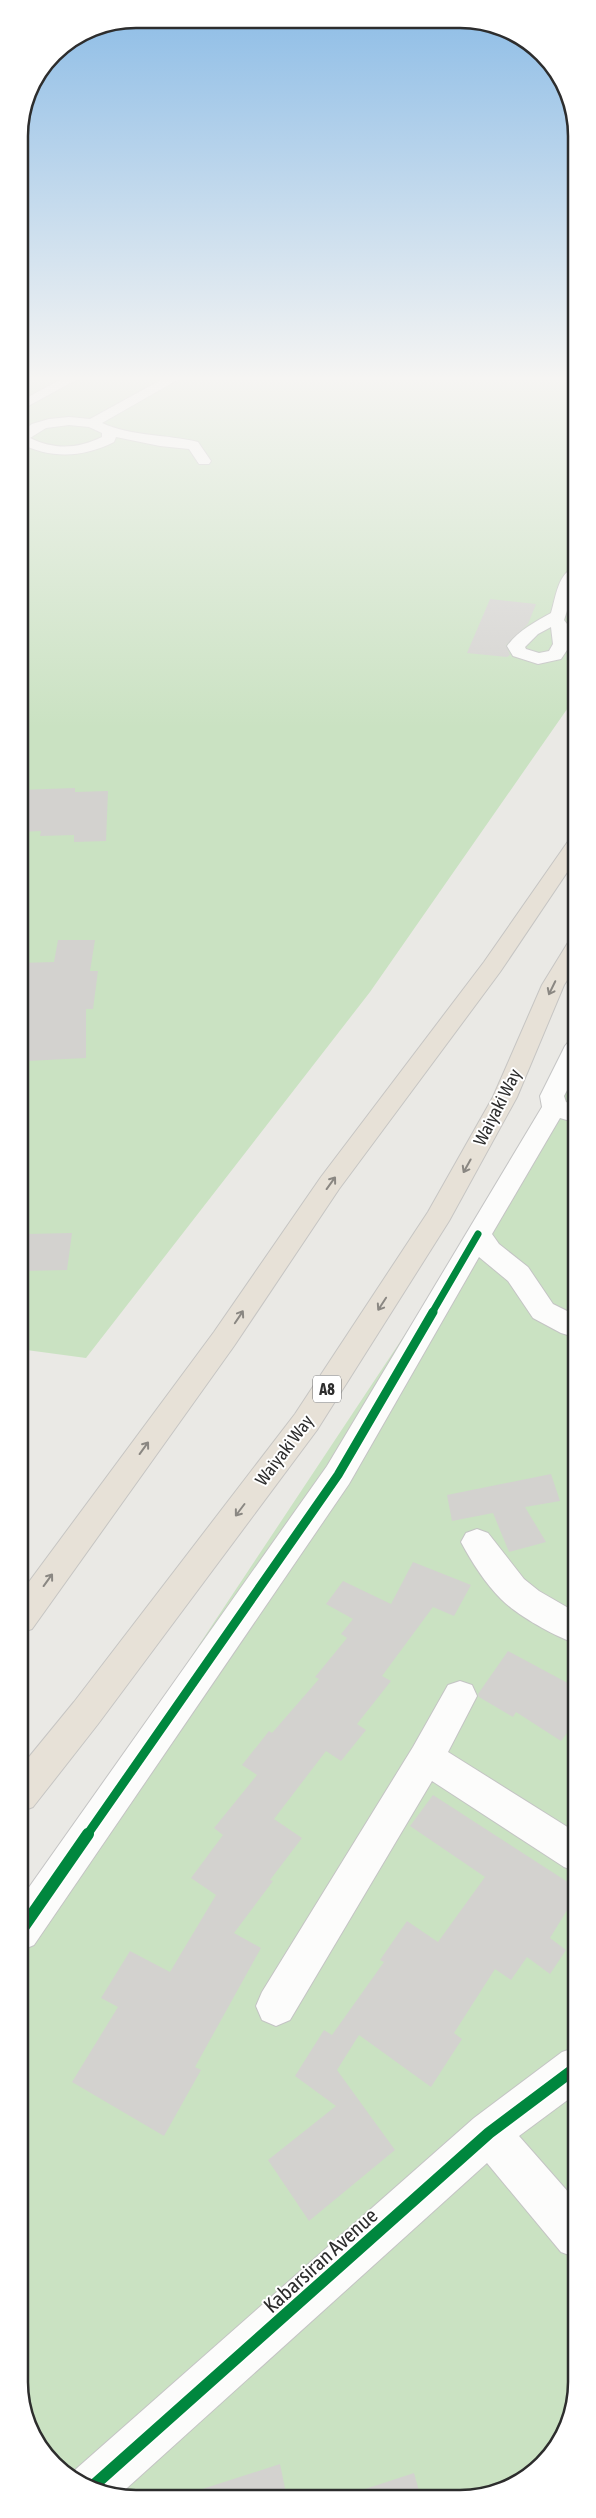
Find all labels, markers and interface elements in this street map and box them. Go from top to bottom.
one-way arrow [547,980,556,995]
street label: Waiyaki Way [469,1065,525,1149]
one-way arrow [462,1158,471,1173]
one-way arrow [326,1176,336,1190]
one-way arrow [377,1297,387,1311]
one-way arrow [234,1310,244,1324]
road number: A8 [313,1376,341,1402]
street label: Waiyaki Way [251,1411,317,1489]
one-way arrow [139,1441,149,1455]
one-way arrow [234,1503,245,1516]
one-way arrow [43,1573,53,1587]
street label: Kabarsiran Avenue [258,2203,382,2317]

